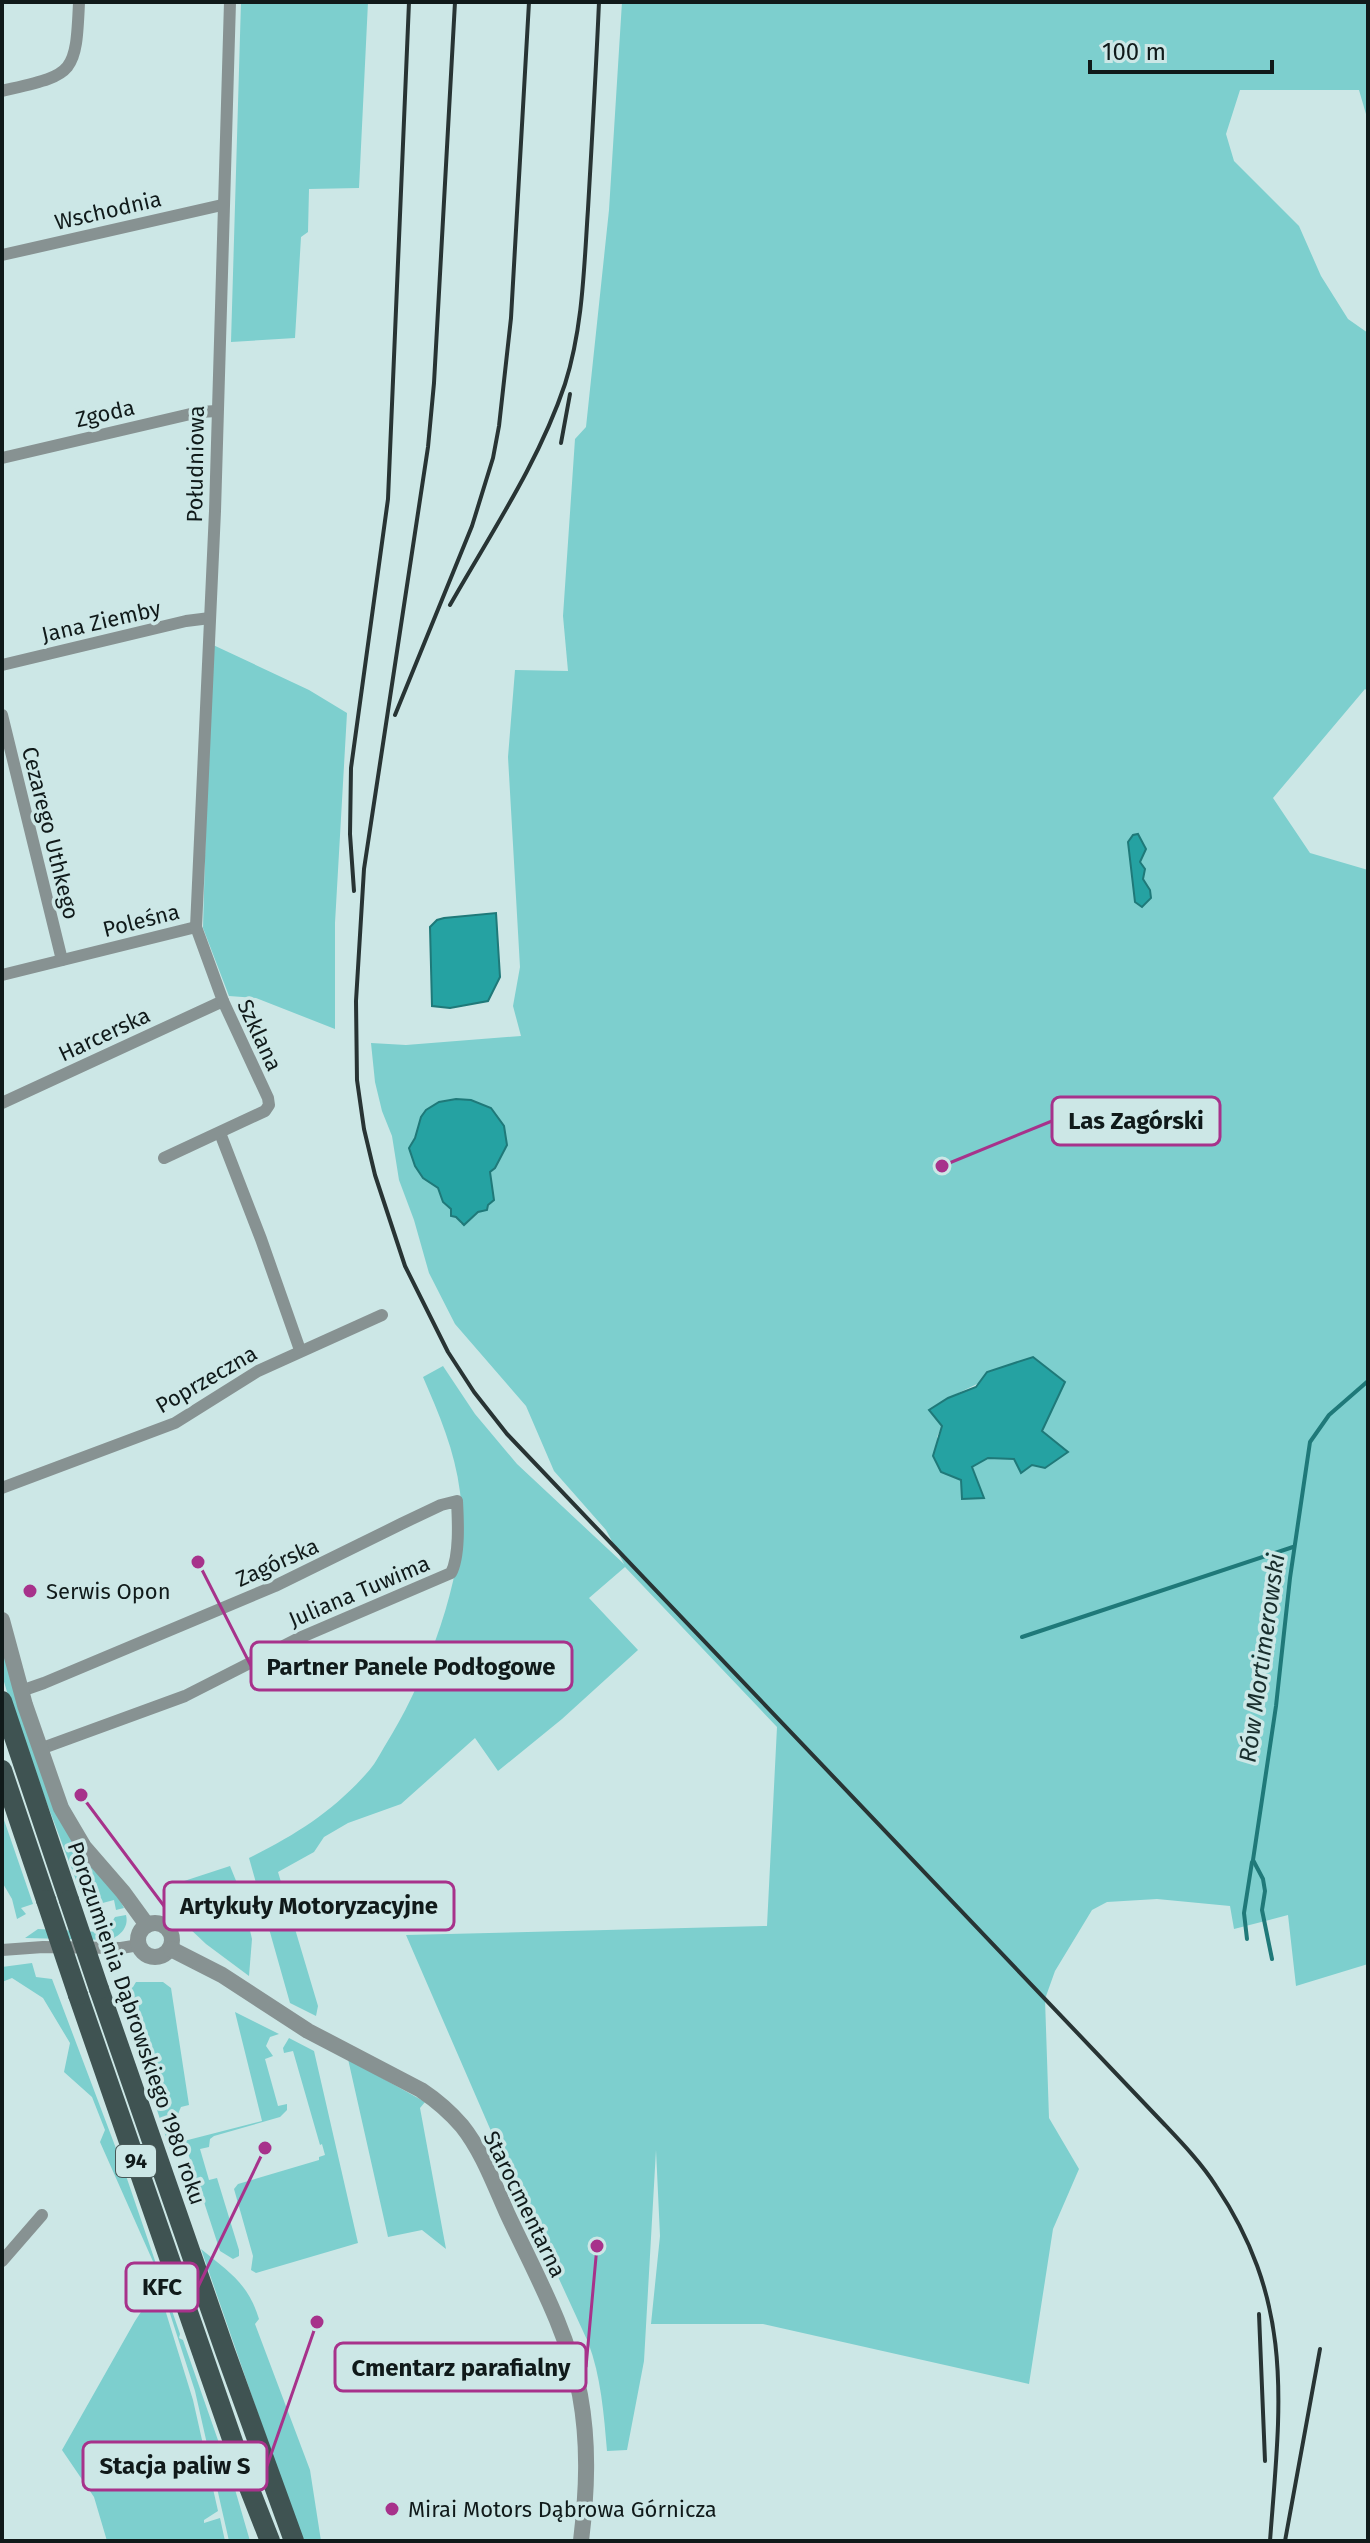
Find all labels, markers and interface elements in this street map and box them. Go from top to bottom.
scale bar [1090,24,1272,74]
text: 100 m [1102,38,1166,66]
street label: Wschodnia [52,185,164,236]
street label: Zgoda [73,394,137,433]
street label: Południowa [181,405,210,523]
street label: Jana Ziemby [39,595,164,648]
street label: Cezarego Uthkego [16,744,85,922]
street label: Poleśna [100,898,182,943]
street label: Szklana [231,995,288,1075]
street label: Harcerska [54,1001,154,1067]
callout: Las Zagórski [1052,1097,1220,1145]
text: Las Zagórski [1068,1107,1204,1135]
street label: Poprzeczna [151,1340,262,1419]
street label: Zagórska [231,1532,323,1593]
street label: Juliana Tuwima [284,1550,434,1633]
water label: Rów Mortimerowski [1233,1551,1291,1764]
place label: Serwis Opon [46,1578,171,1605]
marker: Serwis Opon [21,1582,39,1600]
callout: Partner Panele Podłogowe [251,1642,572,1690]
text: Partner Panele Podłogowe [266,1653,556,1681]
street label: Porozumienia Dąbrowskiego 1980 roku [62,1838,212,2208]
callout: Artykuły Motoryzacyjne [164,1882,454,1930]
text: Artykuły Motoryzacyjne [179,1892,438,1920]
street label: Starocmentarna [477,2126,572,2282]
road number: 94 [116,2145,156,2177]
callout: KFC [126,2263,198,2311]
text: KFC [142,2273,182,2301]
callout: Cmentarz parafialny [335,2343,586,2391]
text: Cmentarz parafialny [352,2354,571,2382]
callout: Stacja paliw S [83,2442,267,2490]
text: Stacja paliw S [99,2452,251,2480]
place label: Mirai Motors Dąbrowa Górnicza [408,2496,717,2523]
marker: Mirai Motors Dąbrowa Górnicza [383,2500,401,2518]

